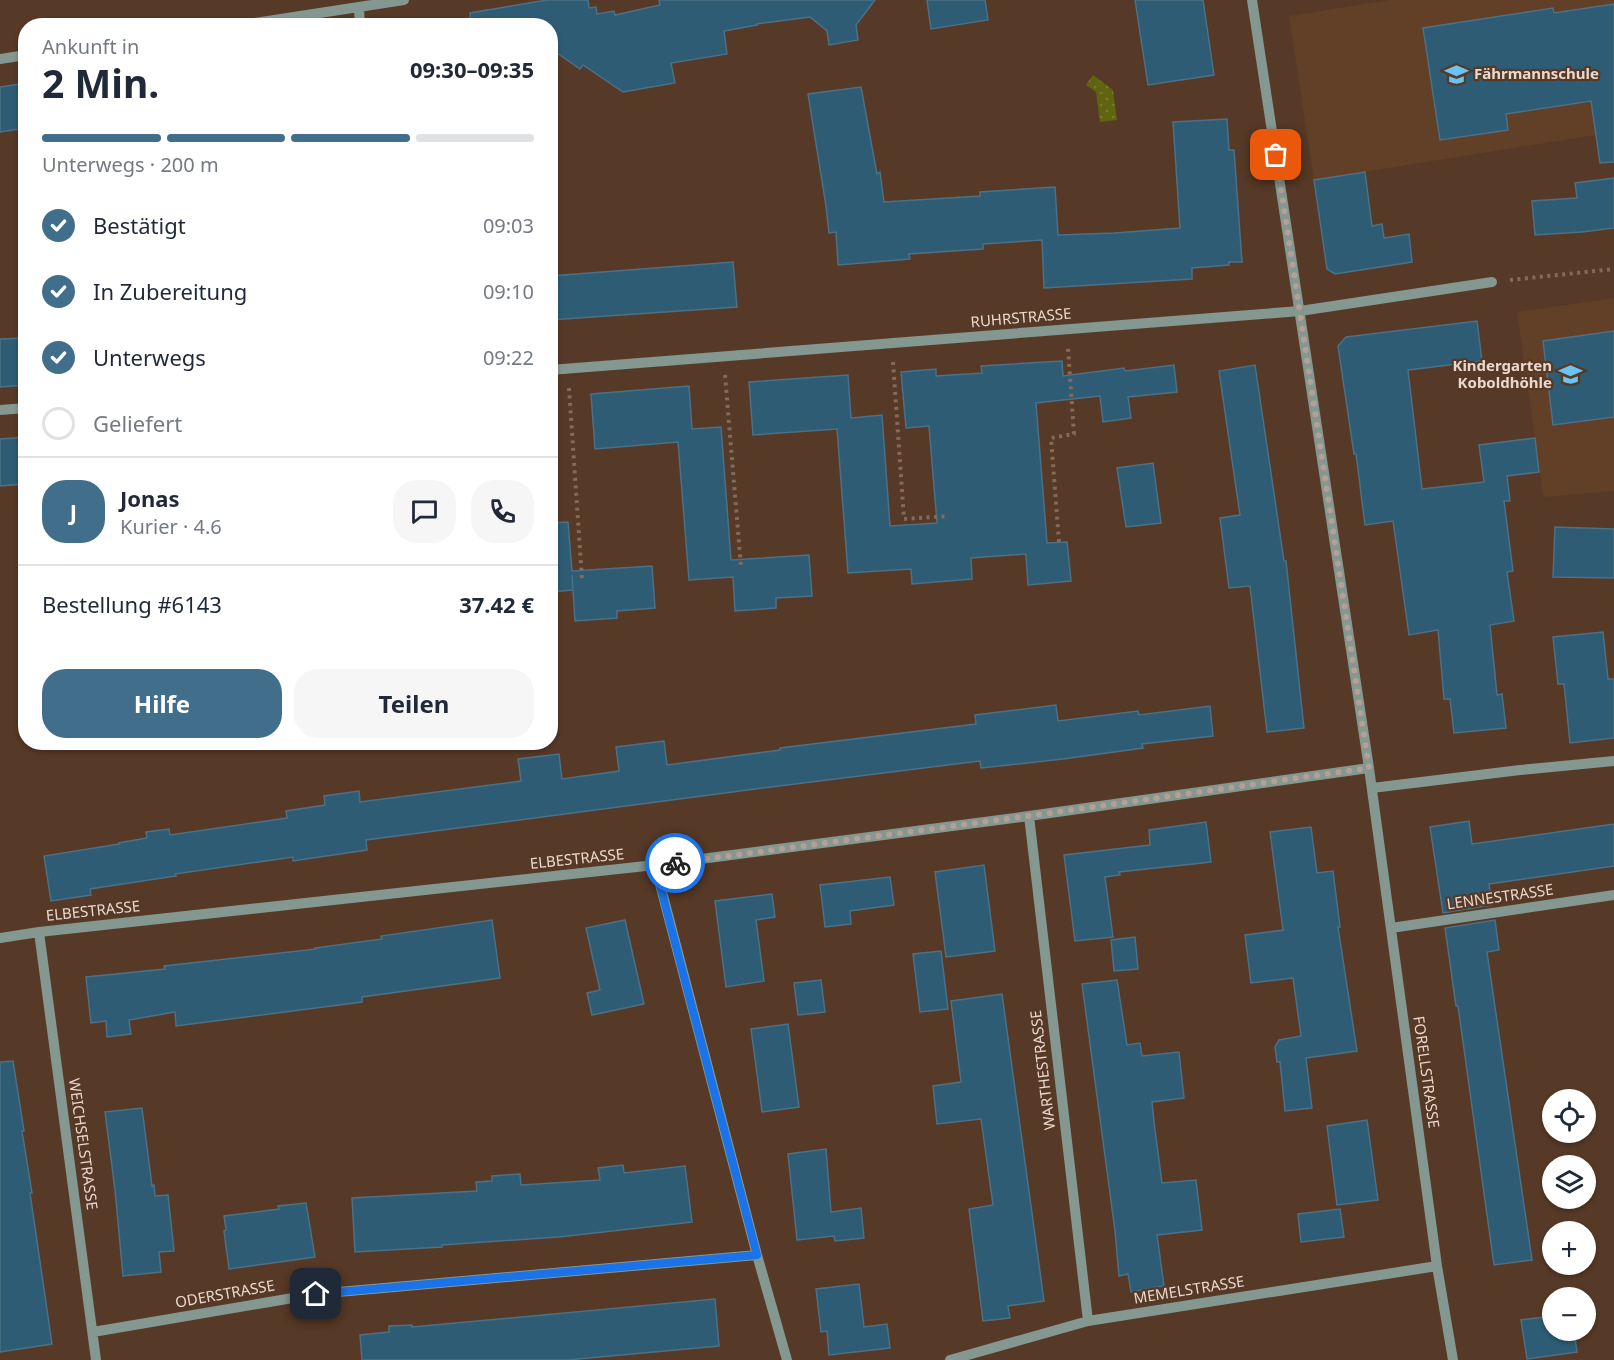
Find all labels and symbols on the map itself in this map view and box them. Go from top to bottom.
school or university icon: Fährmannschule [1443,61,1469,87]
place label: Fährmannschule [1474,63,1599,83]
pin [1250,129,1301,180]
street label: RUHRSTRASSE [970,303,1072,331]
place label: Kindergarten Koboldhöhle [1452,355,1552,392]
school or university icon: Kindergarten Koboldhöhle [1557,362,1583,388]
courier [645,833,705,893]
street label: ELBESTRASSE [529,843,625,873]
street label: LENNESTRASSE [1445,879,1555,913]
street label: ELBESTRASSE [45,895,141,925]
street label: WARTHESTRASSE [1025,1009,1059,1131]
street label: FORELLSTRASSE [1409,1014,1445,1129]
street label: WEICHSELSTRASSE [65,1077,103,1211]
pin [290,1268,341,1319]
street label: MEMELSTRASSE [1132,1270,1246,1308]
street label: ODERSTRASSE [174,1274,276,1312]

